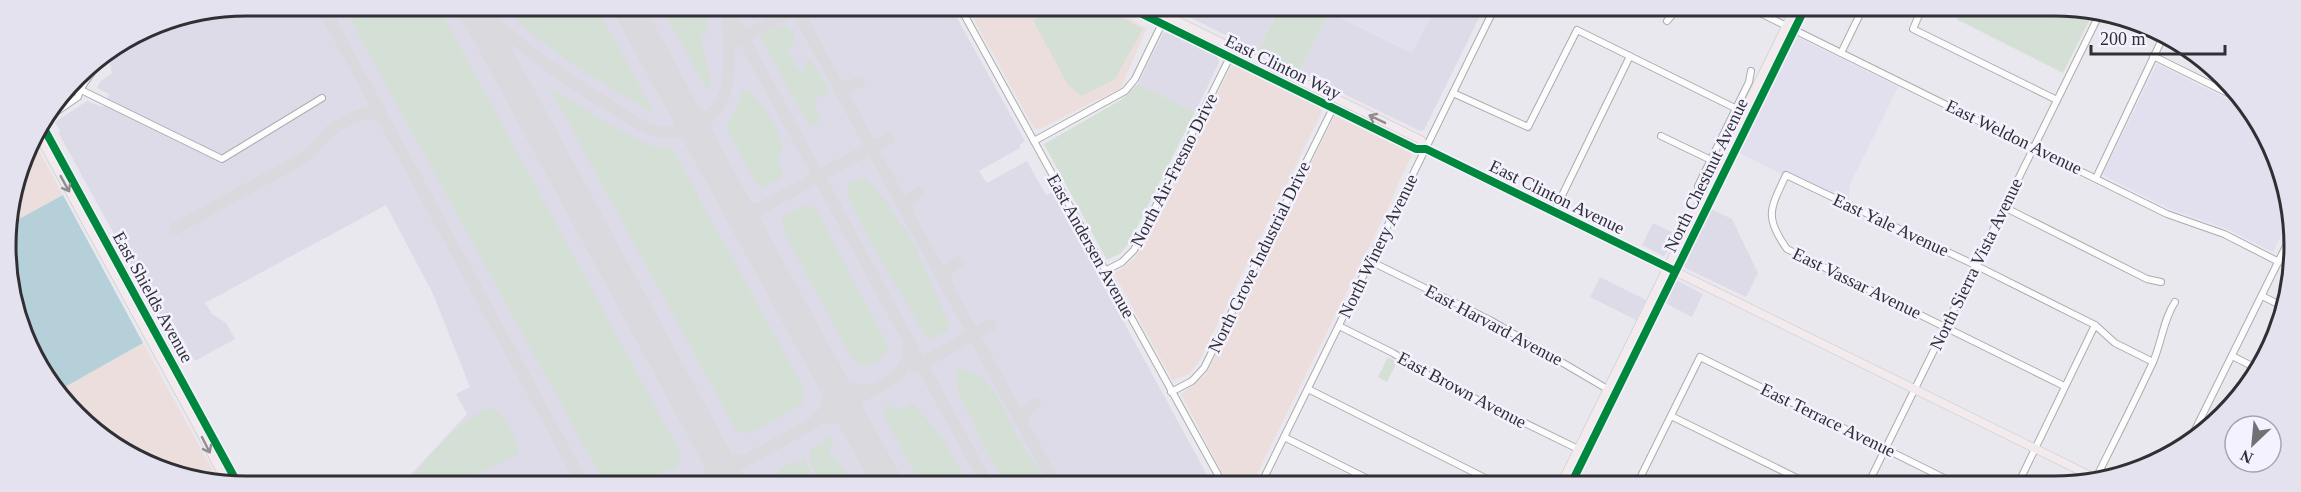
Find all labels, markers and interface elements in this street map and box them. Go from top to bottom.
scale bar [2091,18,2224,56]
text: 200 m [2100,29,2146,49]
street label: East Clinton Way [1222,30,1344,104]
street label: North Air-Fresno Drive [1127,90,1221,250]
street label: North Chestnut Avenue [1660,95,1752,255]
street label: East Weldon Avenue [1943,95,2085,179]
one-way arrow [1368,113,1386,124]
street label: East Clinton Avenue [1486,156,1628,238]
street label: North Grove Industrial Drive [1204,158,1314,356]
street label: East Andersen Avenue [1043,170,1139,322]
street label: North Winery Avenue [1334,171,1422,321]
one-way arrow [59,175,71,192]
street label: North Sierra Vista Avenue [1926,175,2026,353]
street label: East Yale Avenue [1830,189,1952,261]
street label: East Shields Avenue [109,228,197,366]
street label: East Vassar Avenue [1790,243,1924,323]
street label: East Harvard Avenue [1422,280,1566,370]
street label: East Brown Avenue [1394,348,1530,432]
street label: East Terrace Avenue [1758,379,1898,461]
north arrow [2223,414,2283,474]
one-way arrow [201,436,213,454]
text: N [2237,447,2256,467]

